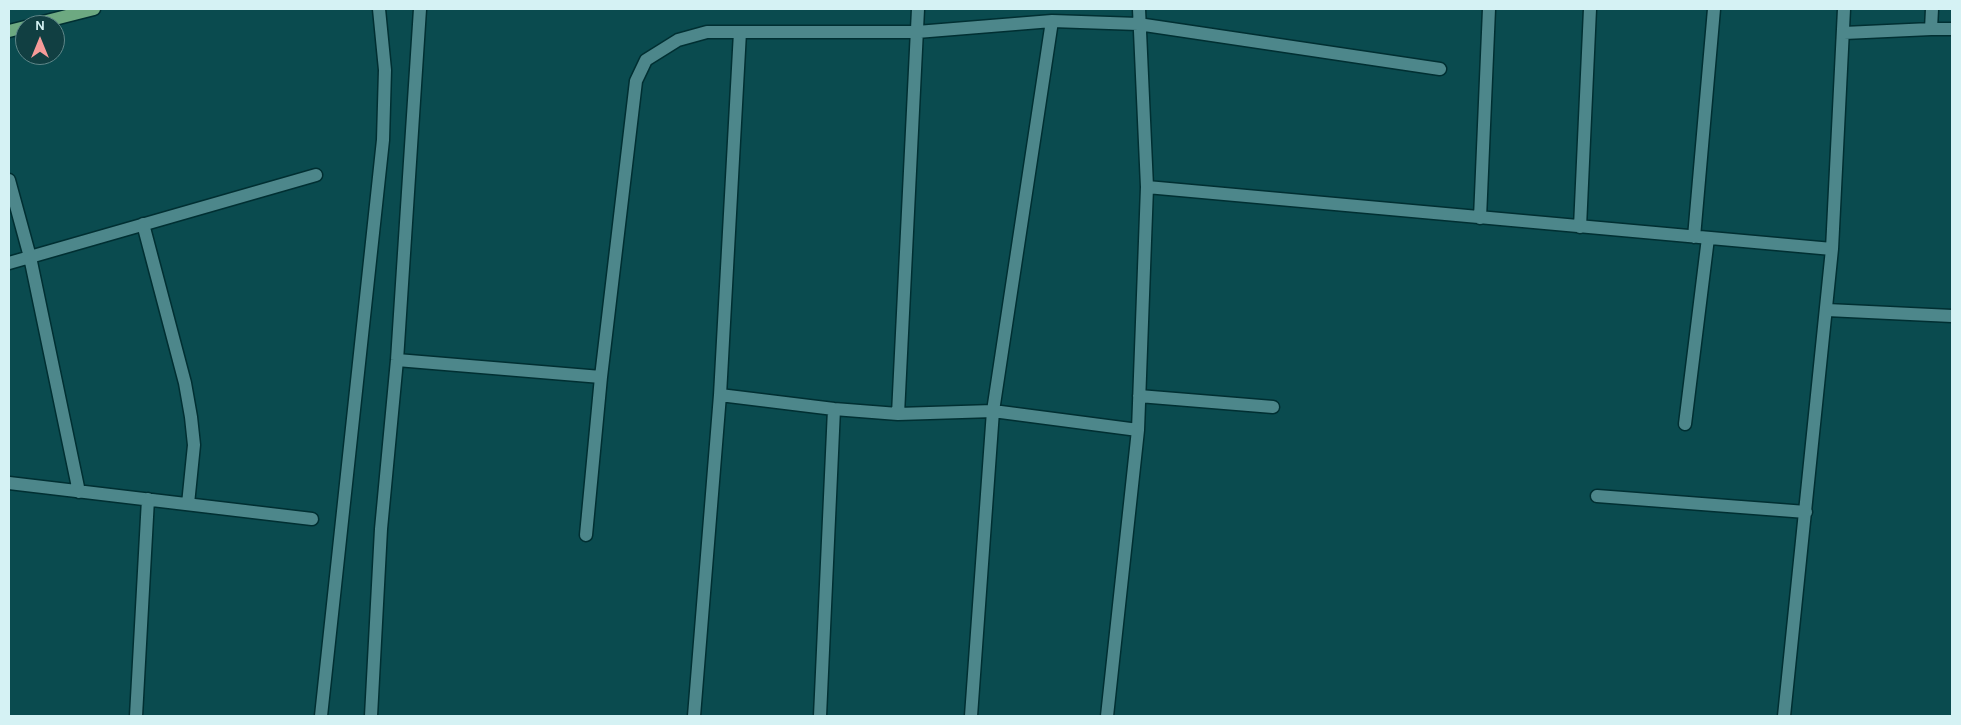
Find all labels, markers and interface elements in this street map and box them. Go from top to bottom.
north arrow [15,15,65,65]
text: N [35,17,45,34]

